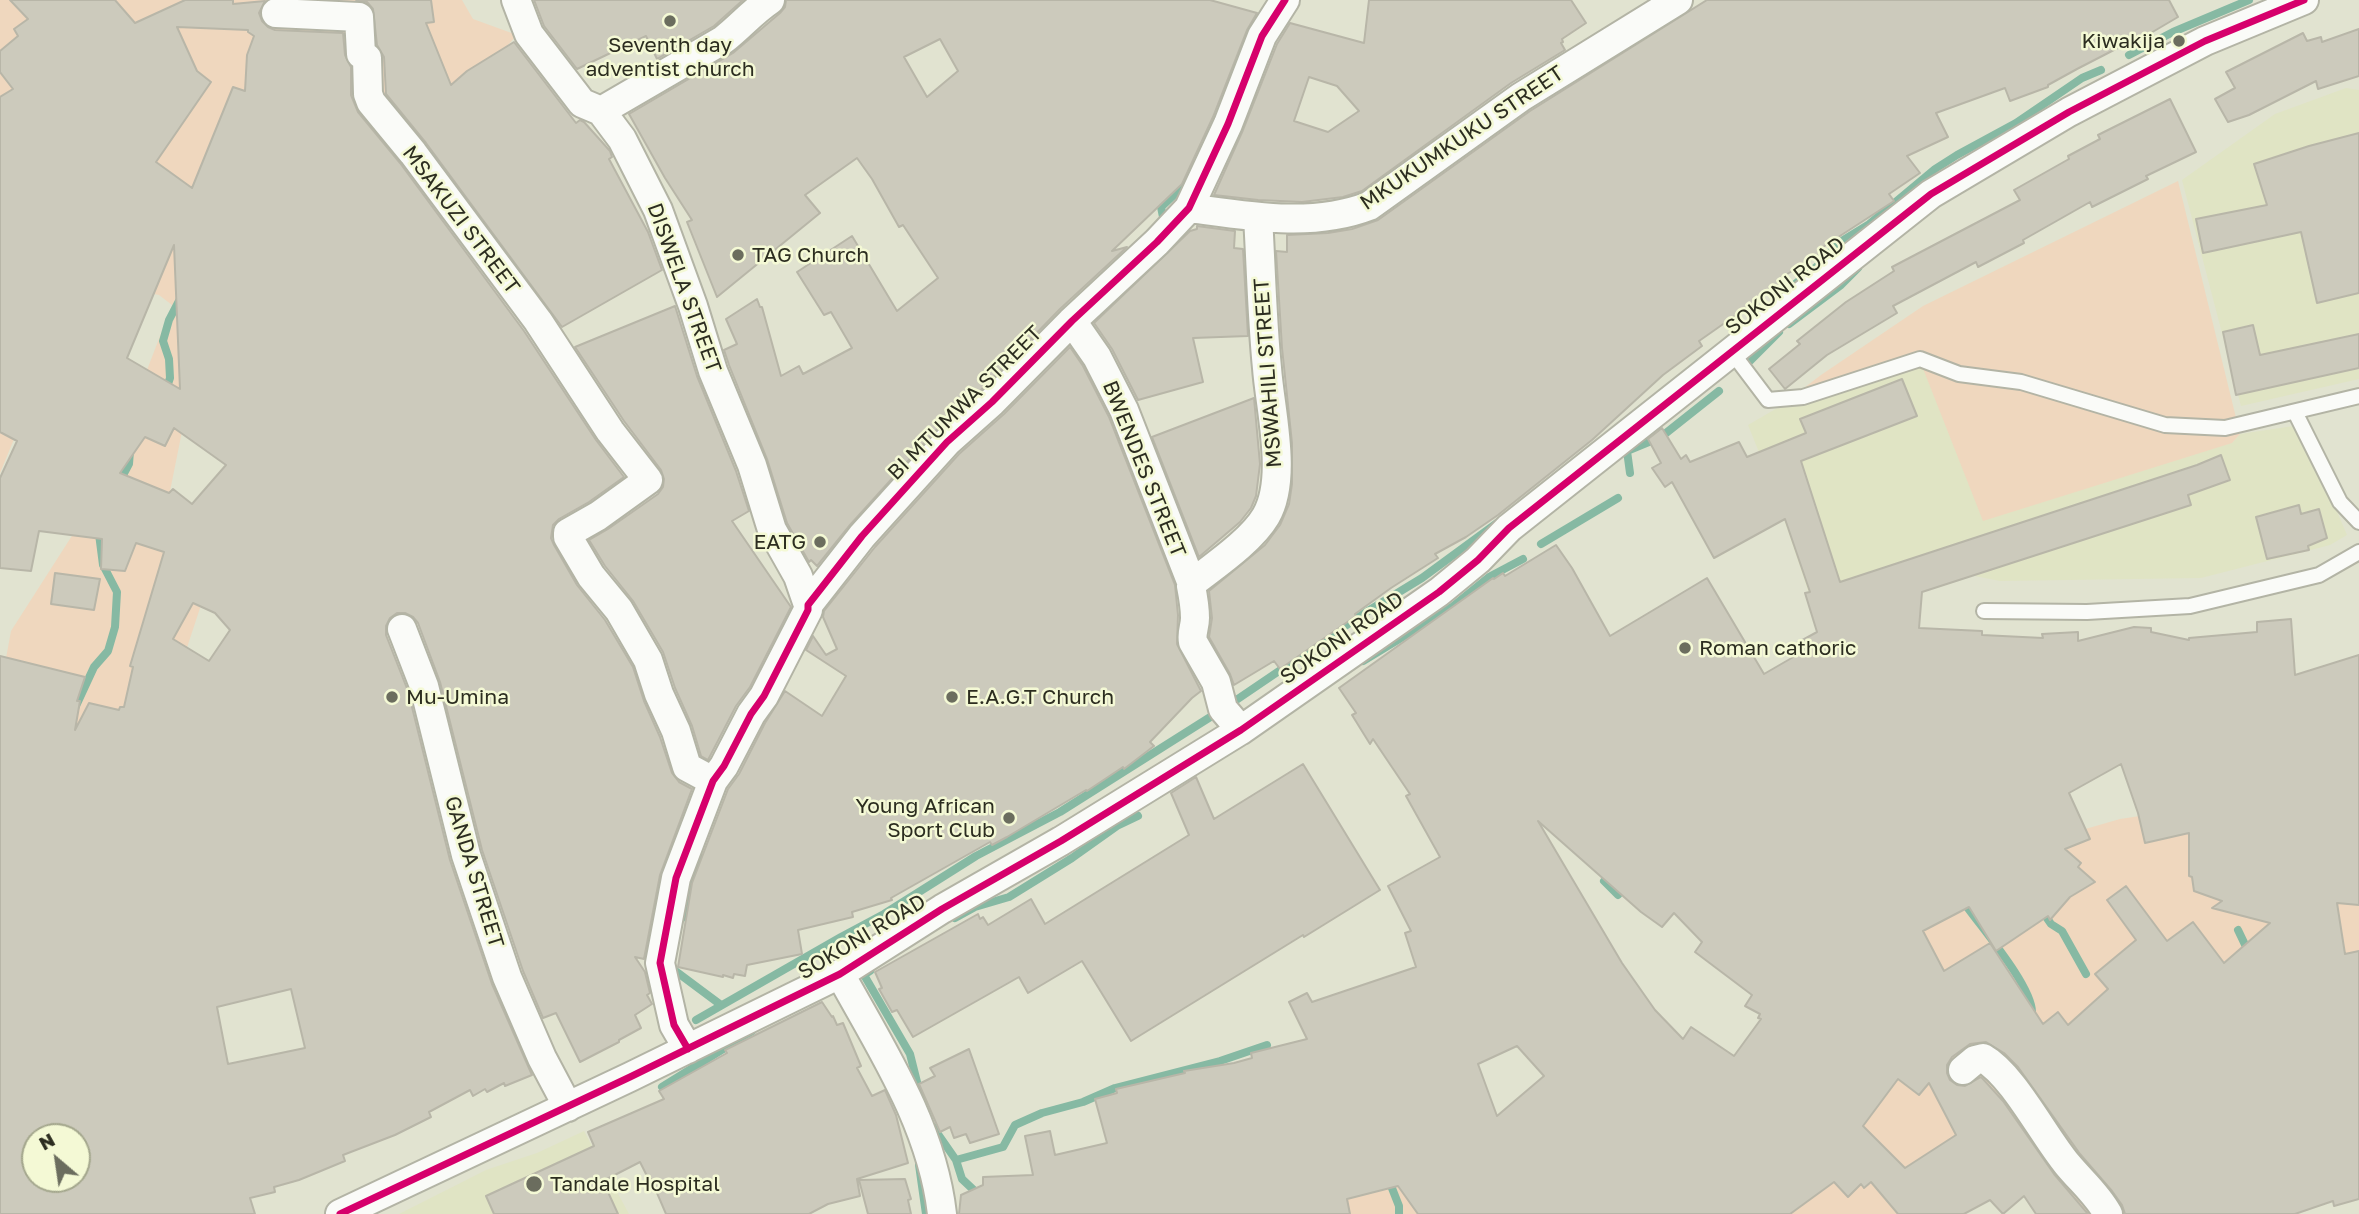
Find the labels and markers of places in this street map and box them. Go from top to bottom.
marker: Seventh day adventist church [662,13,678,29]
place label: Kiwakija [2081,28,2165,54]
place label: Seventh day adventist church [585,32,755,82]
marker: Kiwakija [2171,33,2187,49]
place label: TAG Church [752,242,869,268]
marker: TAG Church [730,247,746,263]
place label: EATG [753,529,806,555]
marker: EATG [812,534,828,550]
place label: Roman cathoric [1699,635,1857,661]
marker: Roman cathoric [1677,640,1693,656]
place label: Mu-Umina [406,684,509,710]
place label: E.A.G.T Church [966,684,1114,710]
marker: Mu-Umina [384,689,400,705]
marker: E.A.G.T Church [944,689,960,705]
place label: Young African Sport Club [855,793,995,843]
marker: Young African Sport Club [1001,810,1017,826]
place label: Tandale Hospital [550,1171,720,1197]
marker: Tandale Hospital [524,1174,544,1194]

